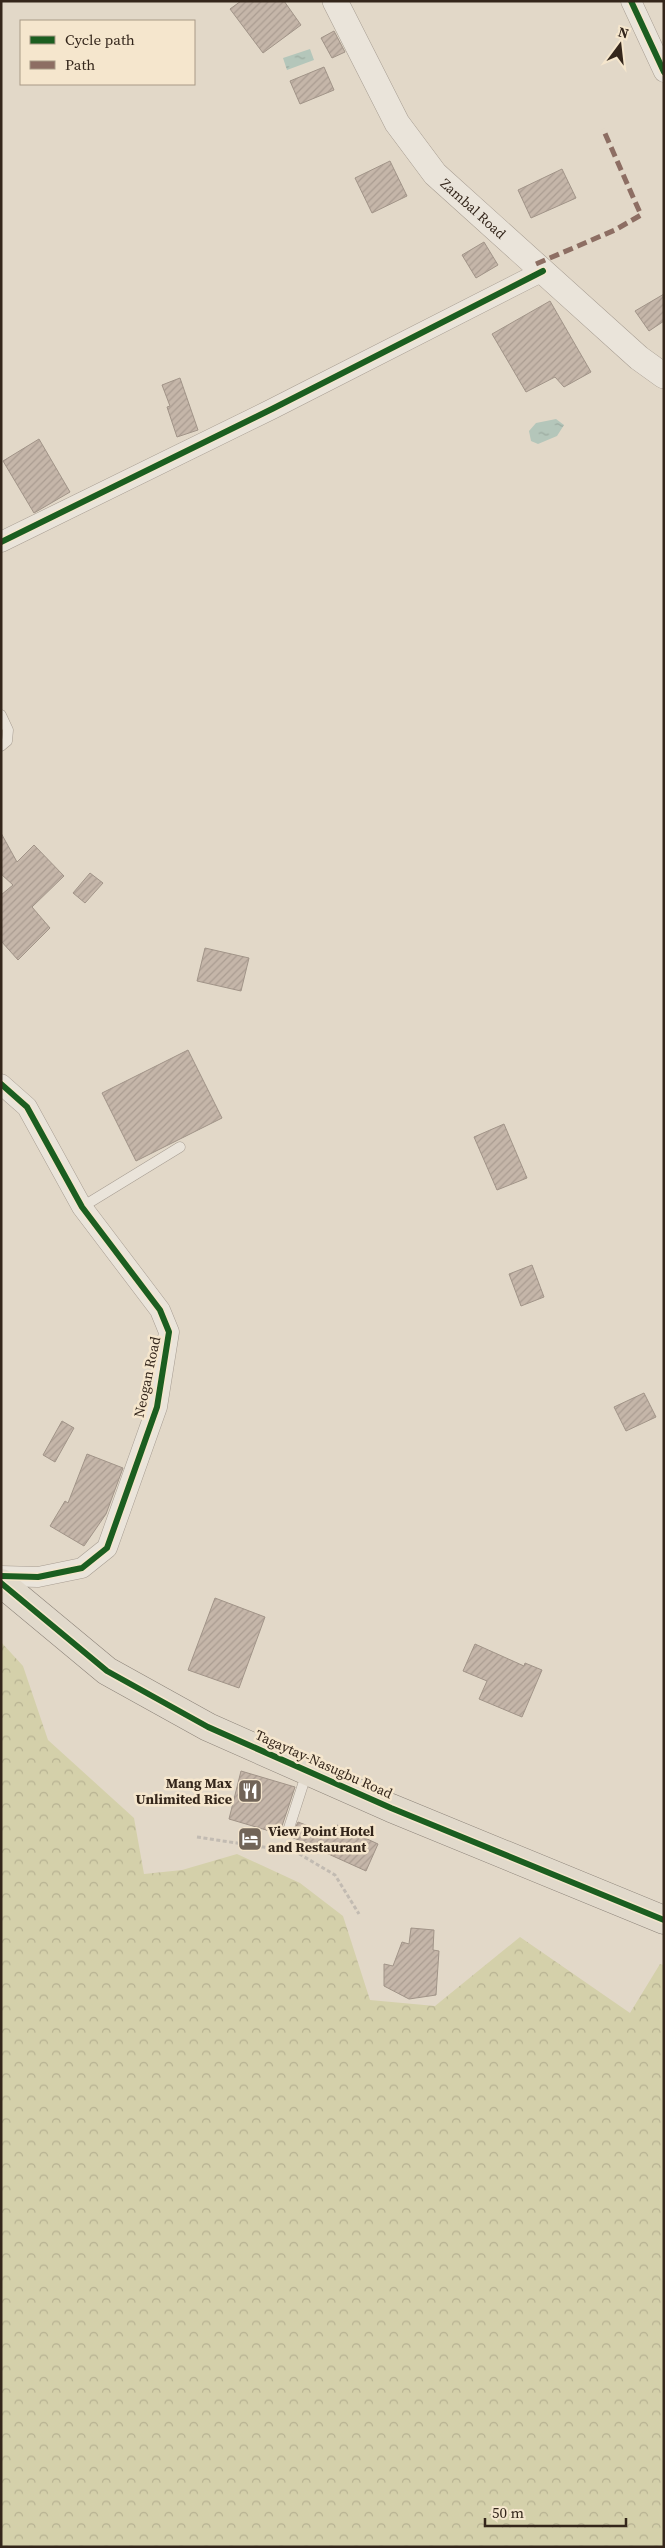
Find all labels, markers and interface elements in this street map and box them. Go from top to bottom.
legend [20,20,195,85]
north arrow [595,20,645,70]
text: N [616,21,631,43]
text: Cycle path [65,29,135,50]
text: Path [65,54,95,75]
street label: Zambal Road [436,174,510,243]
street label: Neogan Road [129,1335,165,1419]
street label: Tagaytay-Nasugbu Road [252,1725,396,1803]
place label: Mang Max Unlimited Rice [136,1773,232,1809]
restaurant icon: Mang Max Unlimited Rice [237,1778,263,1804]
place label: View Point Hotel and Restaurant [268,1821,375,1857]
hotel icon: View Point Hotel and Restaurant [237,1826,263,1852]
scale bar [485,2496,626,2528]
text: 50 m [492,2502,524,2523]

